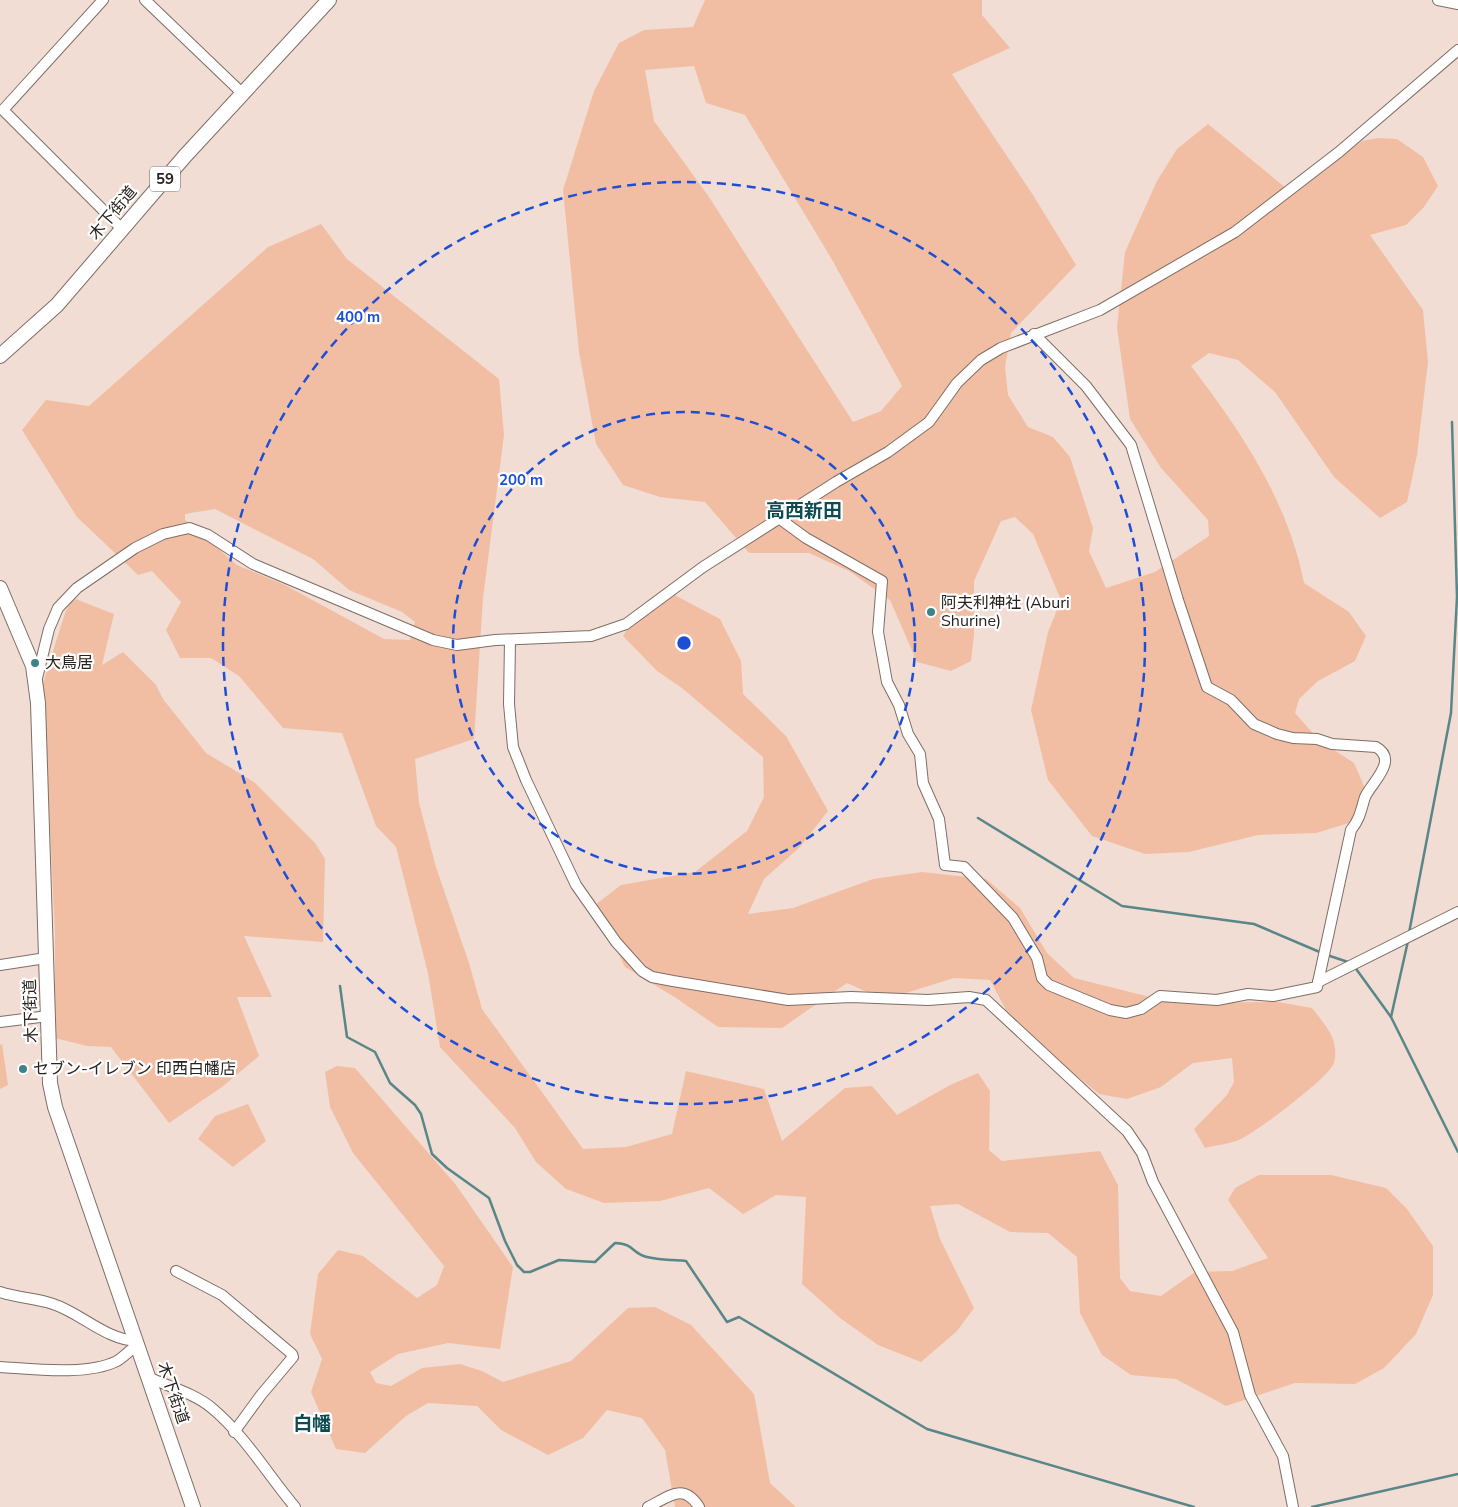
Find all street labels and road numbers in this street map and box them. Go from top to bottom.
road number: 59 [150,166,180,192]
street label: 木下街道 [84,181,142,245]
street label: 木下街道 [19,979,43,1043]
street label: 木下街道 [152,1359,194,1427]

